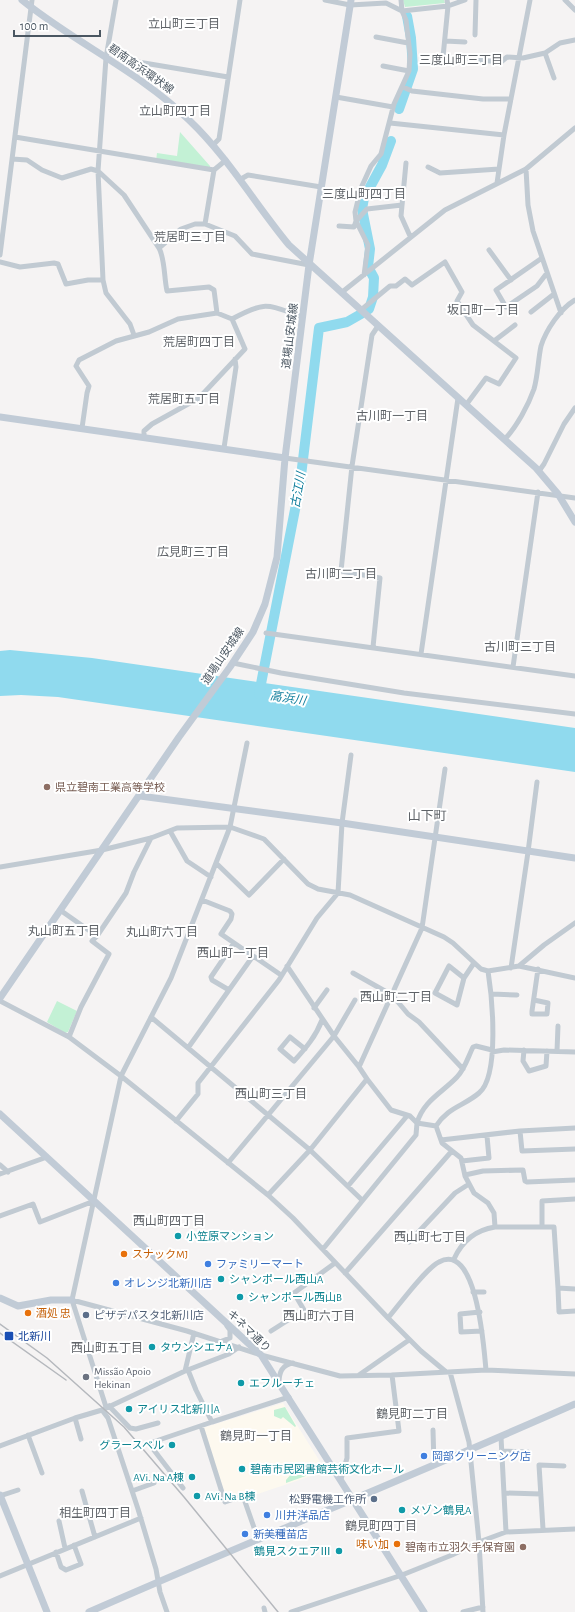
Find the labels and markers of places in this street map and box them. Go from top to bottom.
place label: 県立碧南工業高等学校 [55,781,165,793]
marker: 県立碧南工業高等学校 [42,782,52,792]
place label: 小笠原マンション [186,1230,274,1242]
marker: 小笠原マンション [173,1231,183,1241]
marker: スナックMJ [119,1249,129,1259]
place label: スナックMJ [132,1249,188,1260]
marker: ファミリーマート [203,1259,213,1269]
place label: ファミリーマート [216,1259,304,1270]
marker: シャンポール西山A [216,1274,226,1284]
place label: シャンポール西山A [229,1274,324,1285]
place label: オレンジ北新川店 [124,1277,212,1289]
marker: オレンジ北新川店 [111,1278,121,1288]
marker: シャンポール西山B [235,1292,245,1302]
place label: シャンポール西山B [248,1292,342,1303]
place label: 酒処 忠 [36,1307,71,1319]
marker: 酒処 忠 [23,1308,33,1318]
place label: ピザデパスタ北新川店 [94,1309,204,1321]
marker: ピザデパスタ北新川店 [81,1310,91,1320]
marker: 北新川 [3,1330,15,1342]
place label: 北新川 [18,1330,51,1342]
marker: タウンシエナA [147,1342,157,1352]
place label: タウンシエナA [160,1342,233,1353]
place label: Missão Apoio Hekinan [94,1366,151,1390]
marker: Missão Apoio Hekinan [81,1372,91,1382]
marker: エフルーチェ [236,1378,246,1388]
place label: エフルーチェ [249,1378,315,1389]
place label: アイリス北新川A [137,1403,220,1415]
marker: アイリス北新川A [124,1404,134,1414]
place label: グラースベル [99,1439,164,1451]
marker: グラースベル [167,1440,177,1450]
place label: 岡部クリーニング店 [432,1450,531,1462]
marker: 岡部クリーニング店 [419,1451,429,1461]
place label: 碧南市民図書館芸術文化ホール [250,1463,404,1475]
marker: 碧南市民図書館芸術文化ホール [237,1464,247,1474]
place label: AVi. Na A棟 [133,1472,184,1483]
marker: AVi. Na A棟 [187,1472,197,1482]
marker: AVi. Na B棟 [192,1491,202,1501]
place label: AVi. Na B棟 [205,1491,255,1502]
place label: 松野電機工作所 [289,1493,367,1505]
marker: 松野電機工作所 [369,1494,379,1504]
place label: メゾン鶴見A [410,1504,472,1516]
marker: メゾン鶴見A [397,1505,407,1515]
place label: 川井洋品店 [275,1509,330,1521]
marker: 川井洋品店 [262,1510,272,1520]
place label: 新美種苗店 [253,1528,308,1540]
marker: 新美種苗店 [240,1529,250,1539]
place label: 味い加 [356,1539,389,1550]
marker: 味い加 [392,1539,402,1549]
place label: 碧南市立羽久手保育園 [405,1541,515,1553]
marker: 碧南市立羽久手保育園 [518,1542,528,1552]
place label: 鶴見スクエアⅢ [254,1545,331,1557]
marker: 鶴見スクエアⅢ [334,1546,344,1556]

